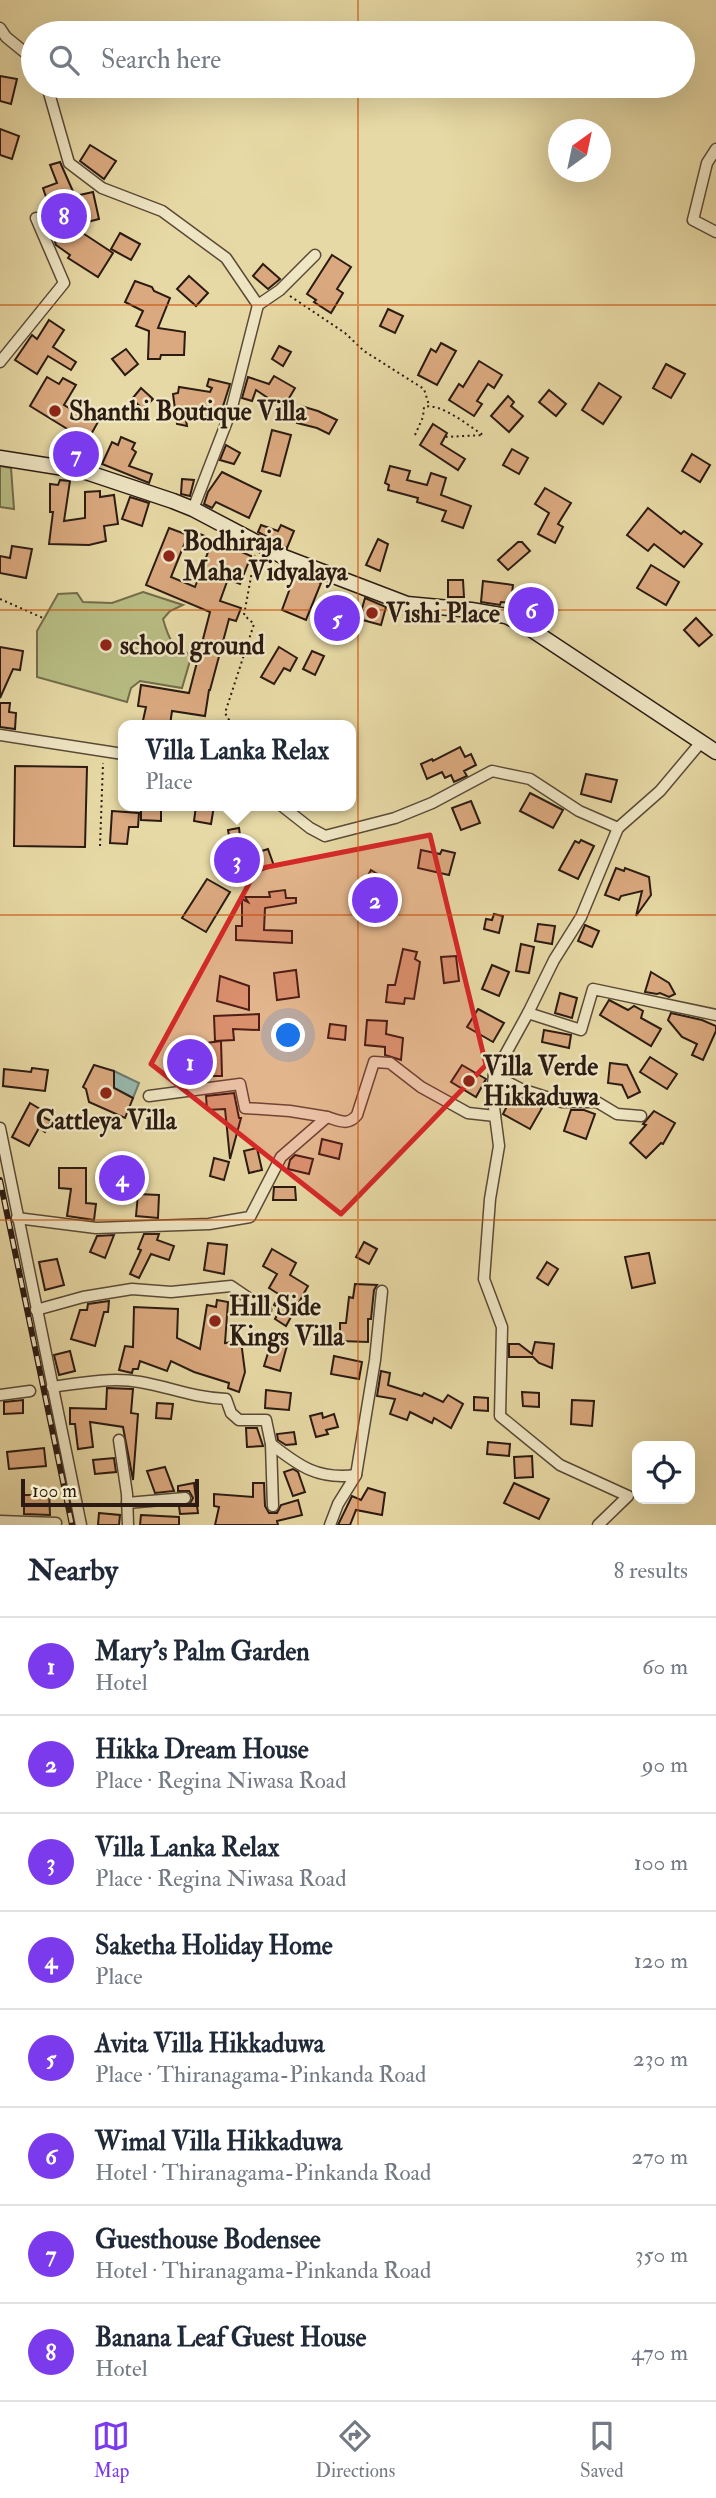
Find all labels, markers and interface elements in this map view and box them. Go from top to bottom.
search box [21,21,695,98]
icon: search [45,41,83,79]
text: Search here [101,44,221,76]
north arrow [548,119,611,182]
pin: 8 [41,190,87,242]
place label: Shanthi Boutique Villa [69,396,308,429]
marker: Shanthi Boutique Villa [47,403,63,419]
pin: 7 [53,428,99,480]
place label: Bodhiraja Maha Vidyalaya [182,526,349,589]
marker: Bodhiraja Maha Vidyalaya [161,548,177,564]
pin: 6 [508,584,554,636]
pin: 5 [314,592,360,644]
place label: Vishi Place [385,598,500,630]
marker: Vishi Place [364,605,380,621]
place label: school ground [120,630,265,663]
marker: school ground [98,637,114,653]
popup [118,720,356,811]
text: Villa Lanka Relax [145,735,329,767]
text: Place [145,767,193,796]
pin: 3 [214,834,260,886]
pin: 2 [352,874,398,926]
your location [271,1018,305,1052]
pin: 1 [167,1036,213,1088]
place label: Villa Verde Hikkaduwa [482,1051,601,1113]
marker: Villa Verde Hikkaduwa [461,1073,477,1089]
marker: Cattleya Villa [98,1085,114,1101]
place label: Cattleya Villa [36,1105,178,1138]
pin: 4 [99,1152,145,1204]
place label: Hill Side Kings Villa [229,1291,345,1354]
marker: Hill Side Kings Villa [207,1313,223,1329]
map controls [632,1441,695,1504]
button: locate [632,1441,695,1504]
scale bar [21,1476,200,1508]
text: 100 m [32,1479,77,1503]
text: Nearby [28,1552,118,1589]
text: 8 results [613,1556,688,1585]
text: Mary's Palm Garden [95,1636,310,1668]
text: 1 [47,1652,55,1681]
text: 60 m [642,1652,688,1681]
text: Hotel [95,1668,148,1697]
text: Hikka Dream House [95,1734,309,1766]
text: 2 [45,1750,57,1779]
text: 90 m [642,1750,688,1779]
text: Place · Regina Niwasa Road [95,1766,347,1795]
text: Villa Lanka Relax [95,1832,279,1864]
text: 3 [47,1848,55,1877]
text: 100 m [634,1848,688,1877]
text: Place · Regina Niwasa Road [95,1864,347,1893]
text: Saketha Holiday Home [95,1930,333,1962]
text: 4 [45,1946,57,1975]
text: 120 m [634,1946,688,1975]
text: Place [95,1962,143,1991]
text: Avita Villa Hikkaduwa [95,2028,324,2060]
text: 5 [46,2044,56,2073]
text: 230 m [633,2044,688,2073]
text: Place · Thiranagama-Pinkanda Road [95,2060,426,2089]
text: Wimal Villa Hikkaduwa [95,2126,342,2158]
text: 6 [45,2142,57,2171]
text: 270 m [631,2142,688,2171]
text: Hotel · Thiranagama-Pinkanda Road [95,2158,431,2187]
text: Guesthouse Bodensee [95,2224,321,2256]
text: 7 [46,2240,56,2269]
text: 350 m [635,2240,688,2269]
text: Hotel · Thiranagama-Pinkanda Road [95,2256,431,2285]
text: Banana Leaf Guest House [95,2322,366,2354]
text: 8 [46,2338,56,2367]
text: 470 m [631,2338,688,2367]
text: Hotel [95,2354,148,2383]
tab: Map [92,2417,130,2483]
tab: Directions [315,2417,395,2483]
tab: Saved [580,2417,624,2483]

